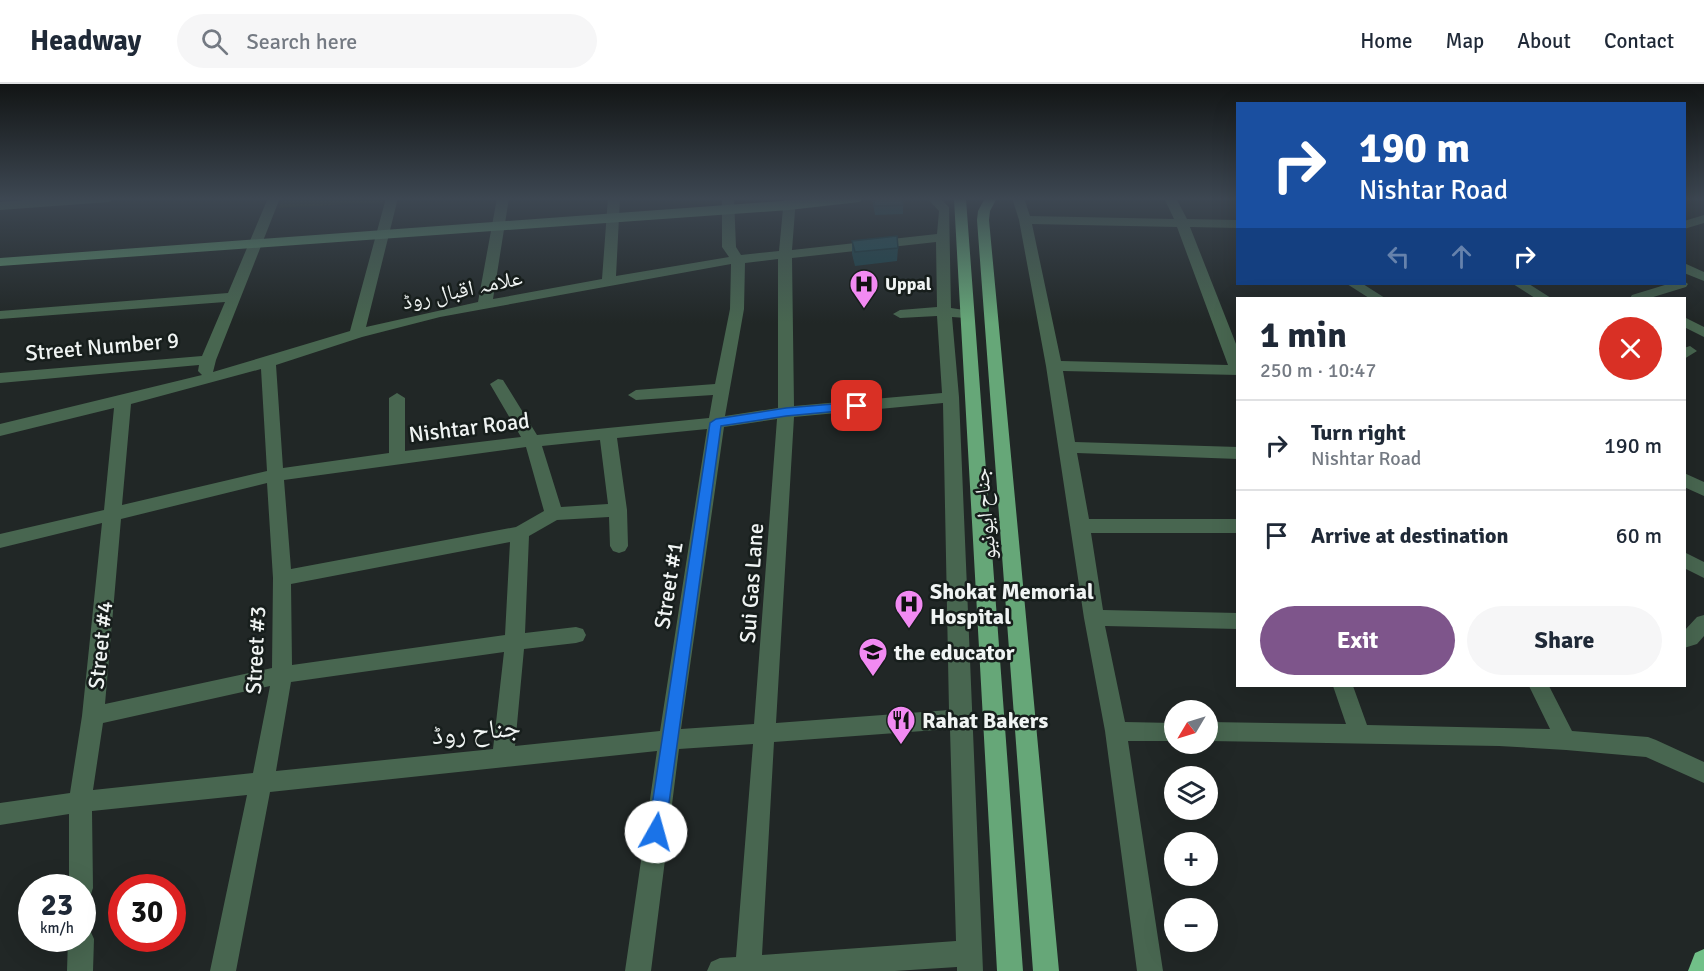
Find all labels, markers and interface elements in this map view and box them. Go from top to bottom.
search box [177,14,597,68]
text: Headway [30,24,141,58]
icon: search [198,25,231,58]
text: Search here [246,28,357,55]
text: Home [1360,28,1413,54]
text: Map [1446,28,1484,54]
text: About [1517,28,1571,54]
text: Contact [1604,28,1674,54]
text: 190 m [1359,123,1470,174]
icon: right [1260,126,1338,204]
text: Nishtar Road [1359,174,1508,207]
icon: left [1382,240,1415,273]
icon: ahead [1445,240,1478,273]
icon: right [1508,240,1541,273]
street label: علامہ اقبال روڈ [400,264,525,315]
hospital icon: Uppal [848,268,880,310]
place label: Uppal [885,273,932,295]
text: 1 min [1260,313,1347,358]
button: close [1599,317,1662,380]
street label: Street Number 9 [24,326,180,367]
text: 250 m · 10:47 [1260,358,1376,383]
pin [831,380,882,431]
icon: arrive [840,389,873,422]
street label: Nishtar Road [407,407,531,448]
text: Turn right [1311,419,1406,446]
icon: right [1260,429,1293,462]
text: 190 m [1604,432,1662,459]
text: Nishtar Road [1311,446,1421,471]
street label: جناح ایونیو [967,467,1002,561]
icon: arrive [1260,519,1293,552]
street label: Sui Gas Lane [734,522,769,644]
text: Arrive at destination [1311,522,1508,549]
text: 60 m [1616,522,1662,549]
street label: Street #1 [648,539,689,631]
place label: Shokat Memorial Hospital [930,578,1094,630]
hospital icon: Shokat Memorial Hospital [893,588,925,630]
street label: Street #4 [82,600,119,690]
street label: Street #3 [240,605,271,695]
button: Exit [1260,606,1455,675]
button: Share [1467,606,1662,675]
school or university icon: the educator [857,636,889,678]
place label: the educator [893,639,1015,666]
north arrow [1164,700,1218,754]
map controls [1164,700,1218,952]
restaurant icon: Rahat Bakers [885,704,917,746]
place label: Rahat Bakers [922,707,1048,734]
street label: جناح روڈ [430,710,522,753]
button: layers [1164,766,1218,820]
position arrow [624,800,688,864]
button: + [1164,832,1218,886]
speed limit sign: 30 [108,874,186,952]
text: 23 [41,887,73,924]
button: − [1164,898,1218,952]
text: km/h [40,919,74,937]

